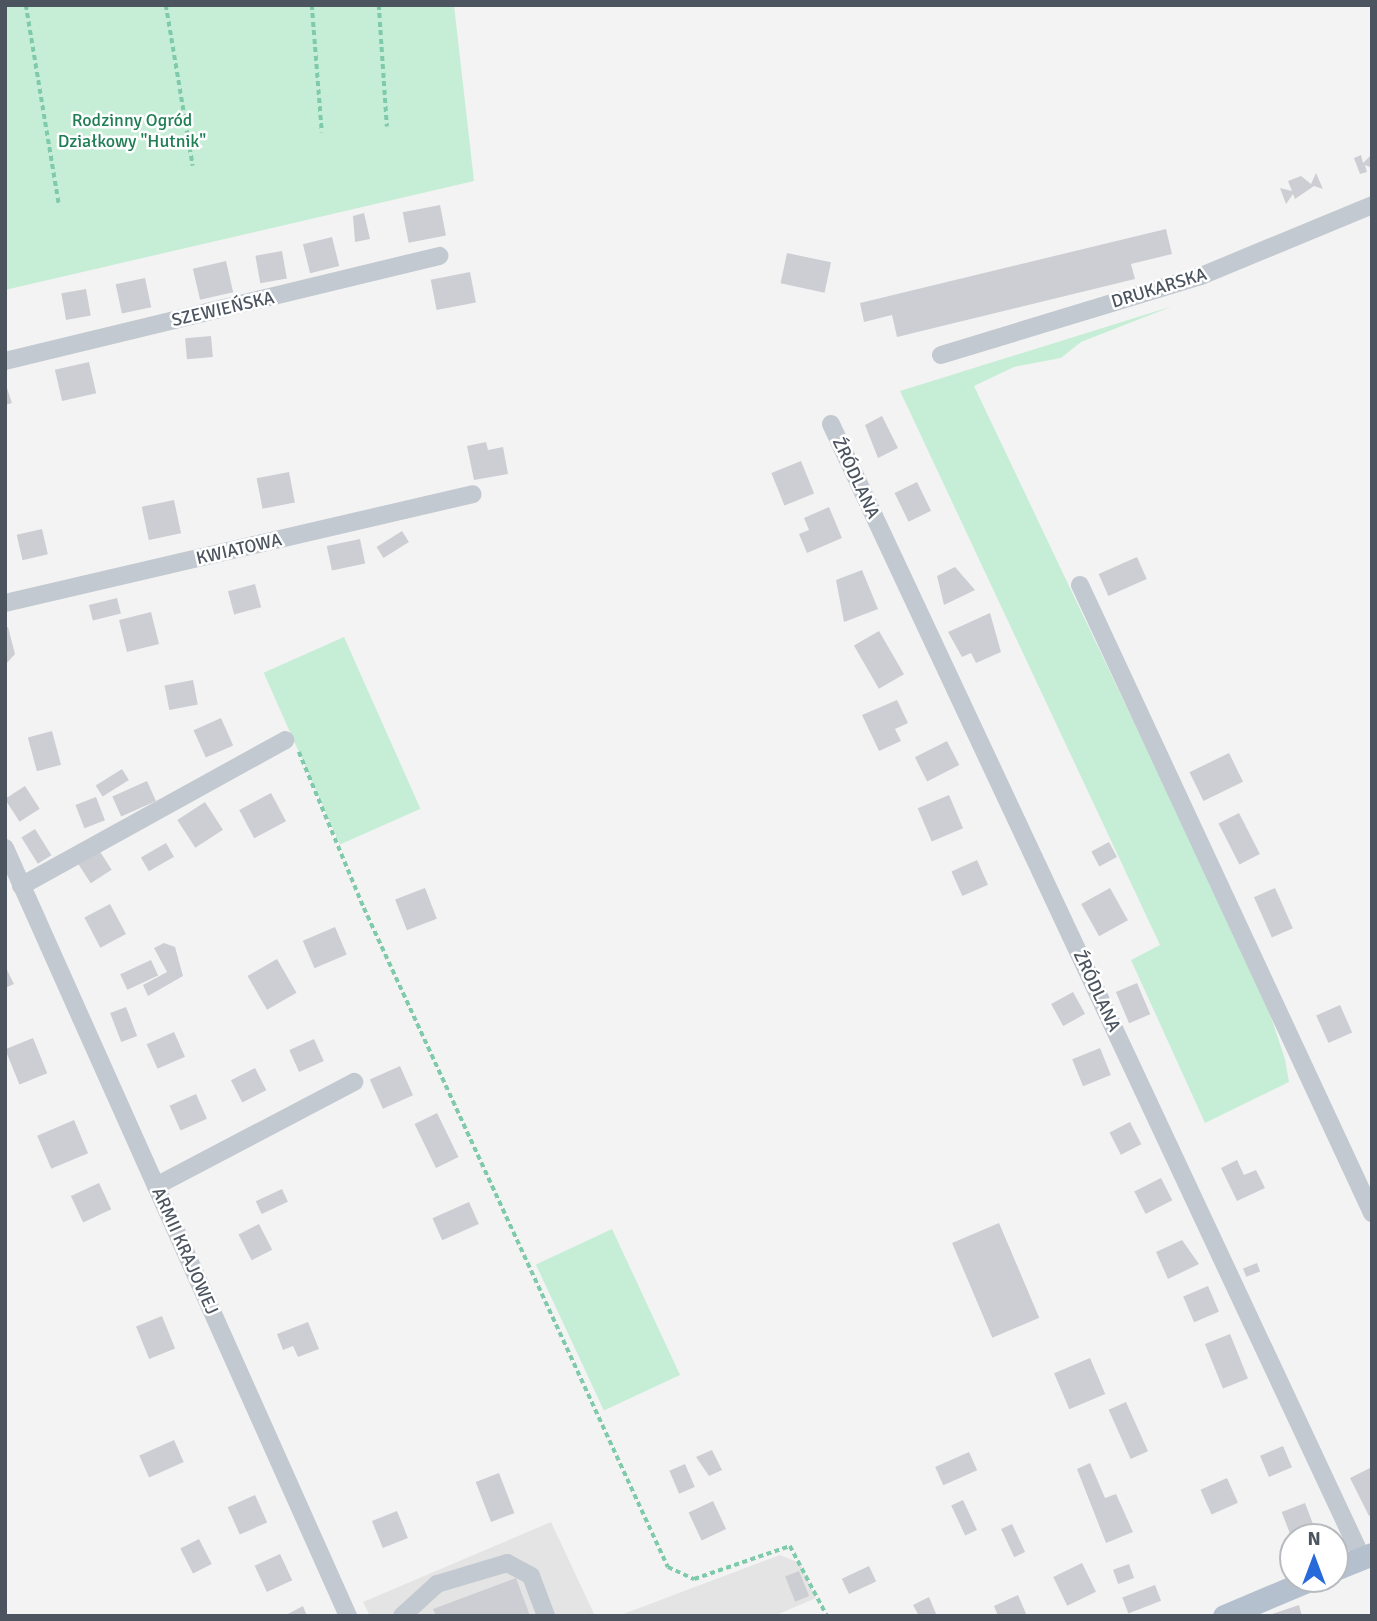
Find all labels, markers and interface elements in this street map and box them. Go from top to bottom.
park label: Rodzinny Ogród Działkowy "Hutnik" [58,110,206,152]
street label: DRUKARSKA [1109,263,1209,313]
street label: SZEWIEŃSKA [170,287,276,331]
street label: ŹRÓDLANA [828,434,884,522]
street label: KWIATOWA [194,529,284,569]
street label: ŹRÓDLANA [1069,947,1125,1035]
street label: ARMII KRAJOWEJ [147,1184,223,1318]
north arrow [1279,1523,1349,1593]
text: N [1307,1527,1321,1551]

